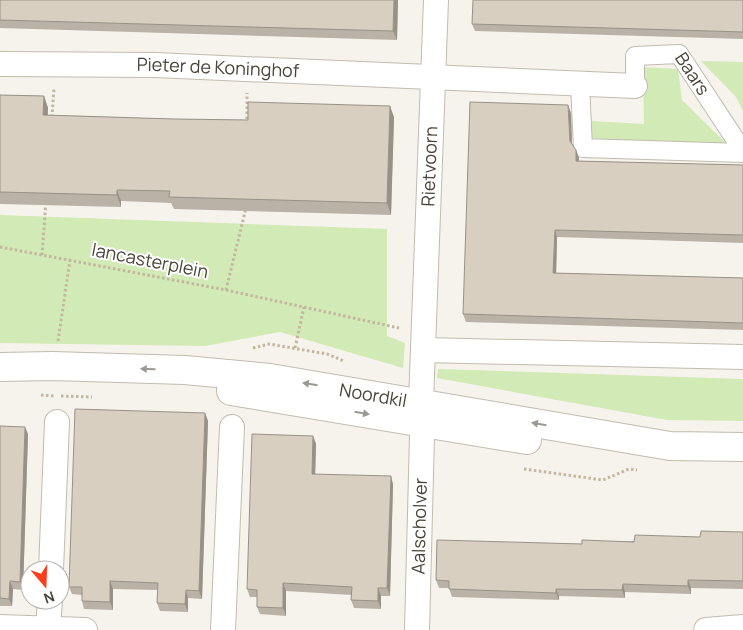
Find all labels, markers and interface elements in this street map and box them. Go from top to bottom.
street label: Baars [670,47,716,100]
street label: Pieter de Koninghof [137,52,300,82]
street label: Rietvoorn [415,125,442,207]
street label: lancasterplein [90,237,211,283]
one-way arrow [140,365,156,373]
street label: Noordkil [338,377,409,412]
one-way arrow [301,380,317,388]
one-way arrow [354,410,370,418]
one-way arrow [530,419,546,427]
street label: Aalscholver [405,477,432,575]
north arrow [20,560,70,610]
text: N [42,587,57,608]

